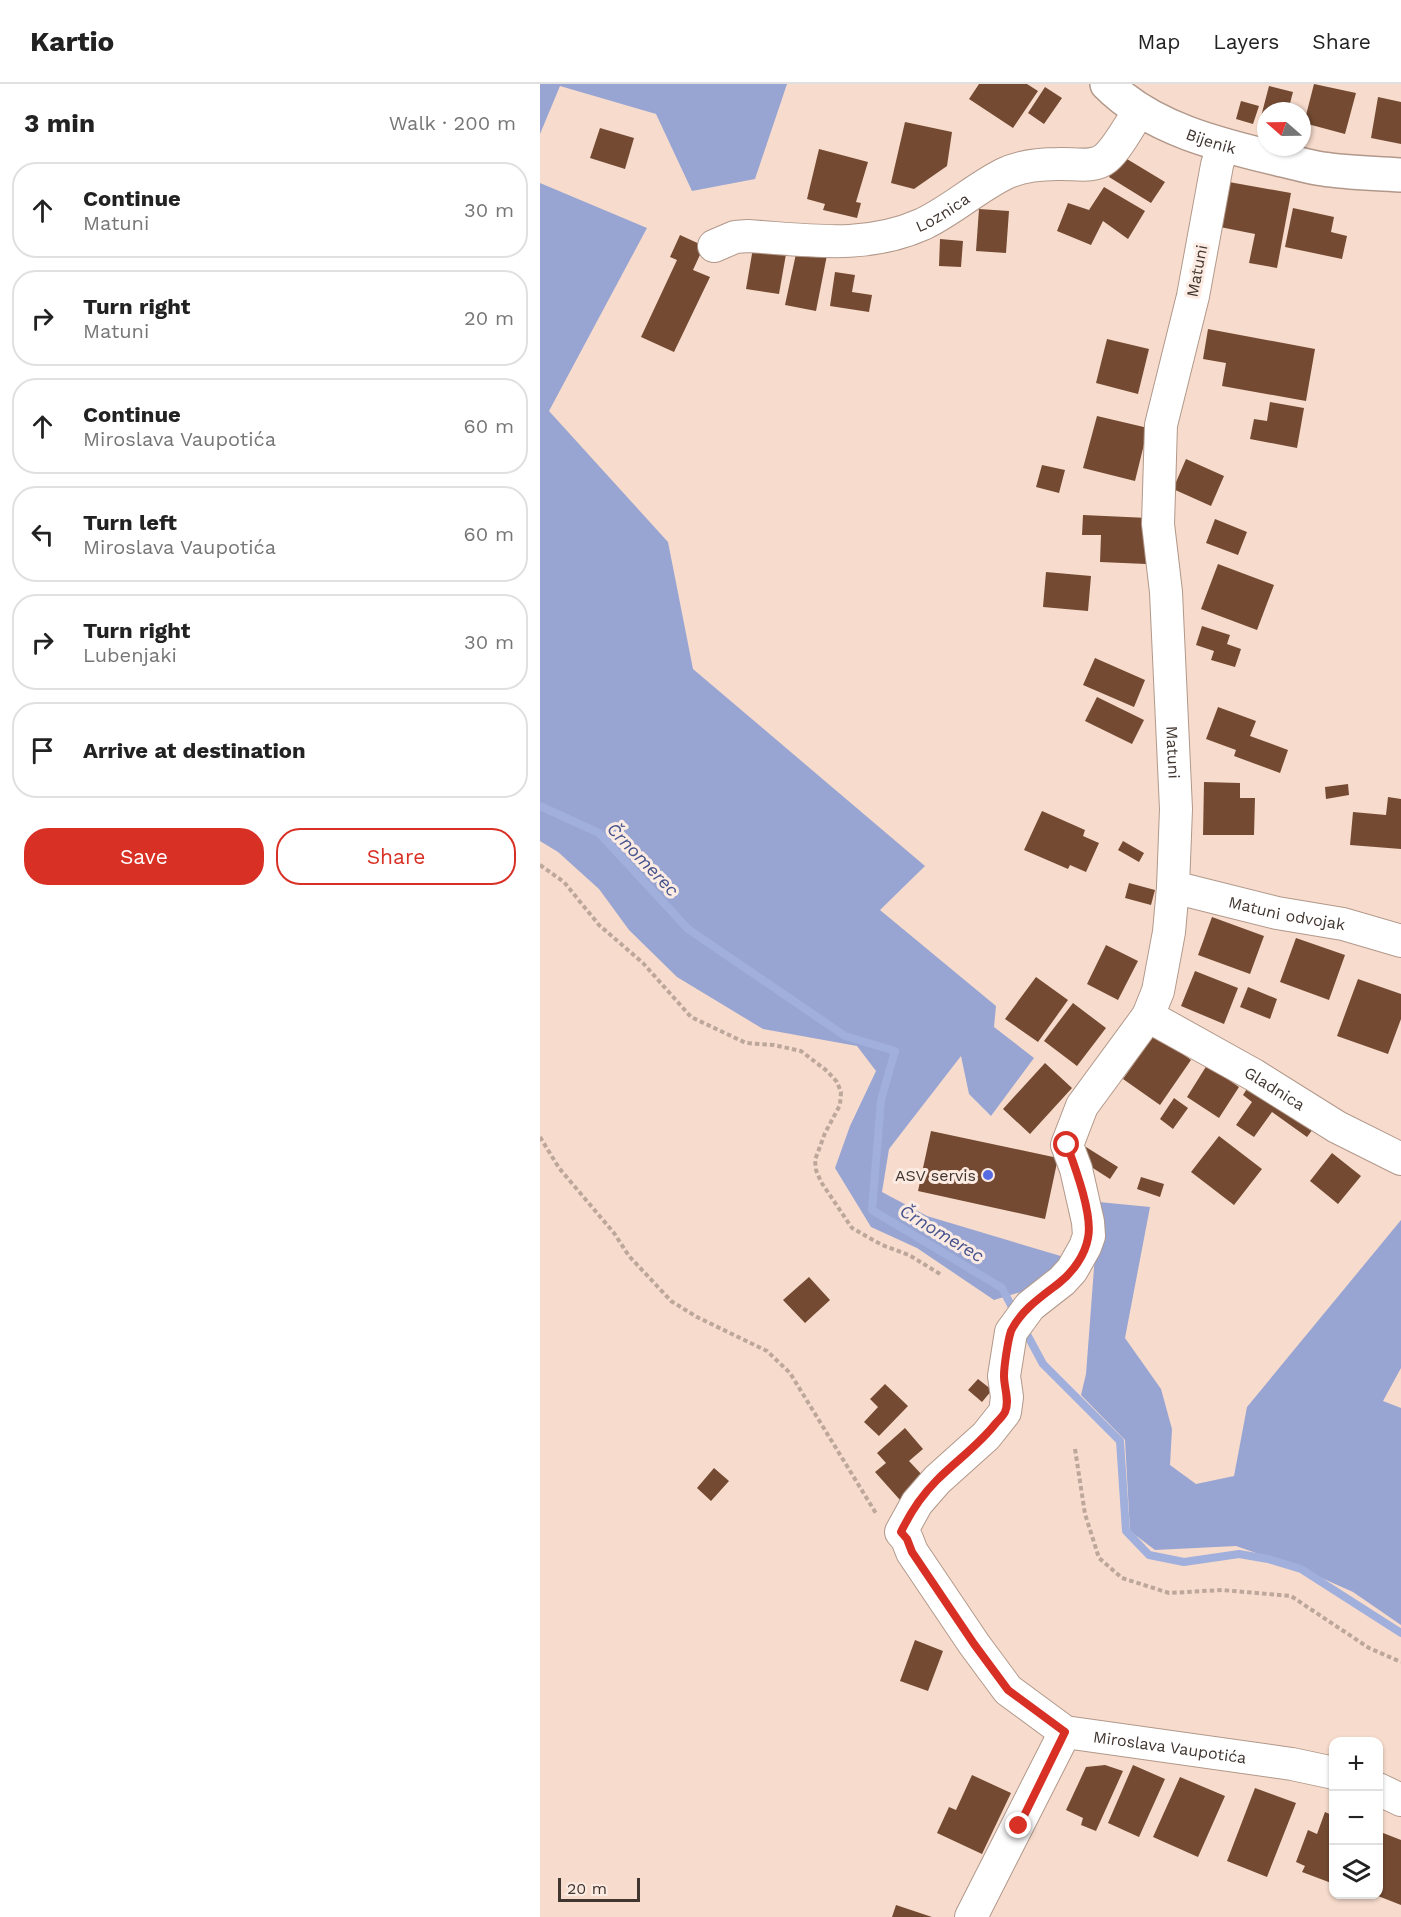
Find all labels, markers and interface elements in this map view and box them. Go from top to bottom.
text: Kartio [30,25,114,58]
text: Map [1137,29,1180,54]
text: Layers [1213,29,1279,54]
text: Share [1312,29,1371,54]
north arrow [1257,102,1311,156]
text: 3 min [24,108,95,138]
text: Walk · 200 m [389,111,516,135]
street label: Bijenik [1184,124,1238,158]
text: Continue [83,186,181,211]
street label: Loznica [913,189,973,236]
icon: ahead [26,194,59,227]
text: 30 m [464,198,514,222]
text: Matuni [83,211,149,235]
street label: Matuni [1183,243,1211,299]
text: Turn right [83,294,190,319]
icon: right [26,302,59,335]
text: 20 m [464,306,514,330]
text: Matuni [83,319,149,343]
text: Continue [83,402,181,427]
icon: ahead [26,410,59,443]
text: 60 m [464,414,514,438]
text: Miroslava Vaupotića [83,427,276,451]
text: Turn left [83,510,177,535]
icon: left [26,518,59,551]
text: 60 m [464,522,514,546]
text: Miroslava Vaupotića [83,535,276,559]
text: Turn right [83,618,190,643]
icon: right [26,626,59,659]
text: 30 m [464,630,514,654]
text: Lubenjaki [83,643,177,667]
street label: Matuni [1163,725,1184,779]
icon: arrive [26,734,59,767]
text: Arrive at destination [83,738,306,763]
water label: Črnomerec [603,818,683,900]
button: Save [24,828,264,885]
button: Share [276,828,516,885]
street label: Matuni odvojak [1227,892,1347,934]
street label: Gladnica [1241,1062,1309,1114]
route start [1053,1131,1079,1157]
place label: ASV servis [895,1166,976,1185]
marker: ASV servis [981,1168,995,1182]
water label: Črnomerec [896,1200,988,1266]
street label: Miroslava Vaupotića [1092,1727,1248,1767]
map controls [1329,1737,1383,1899]
button: + [1329,1737,1383,1791]
button: − [1329,1791,1383,1845]
route end [1005,1812,1031,1838]
button: layers [1329,1845,1383,1899]
scale bar [558,1875,640,1902]
text: 20 m [567,1879,607,1898]

